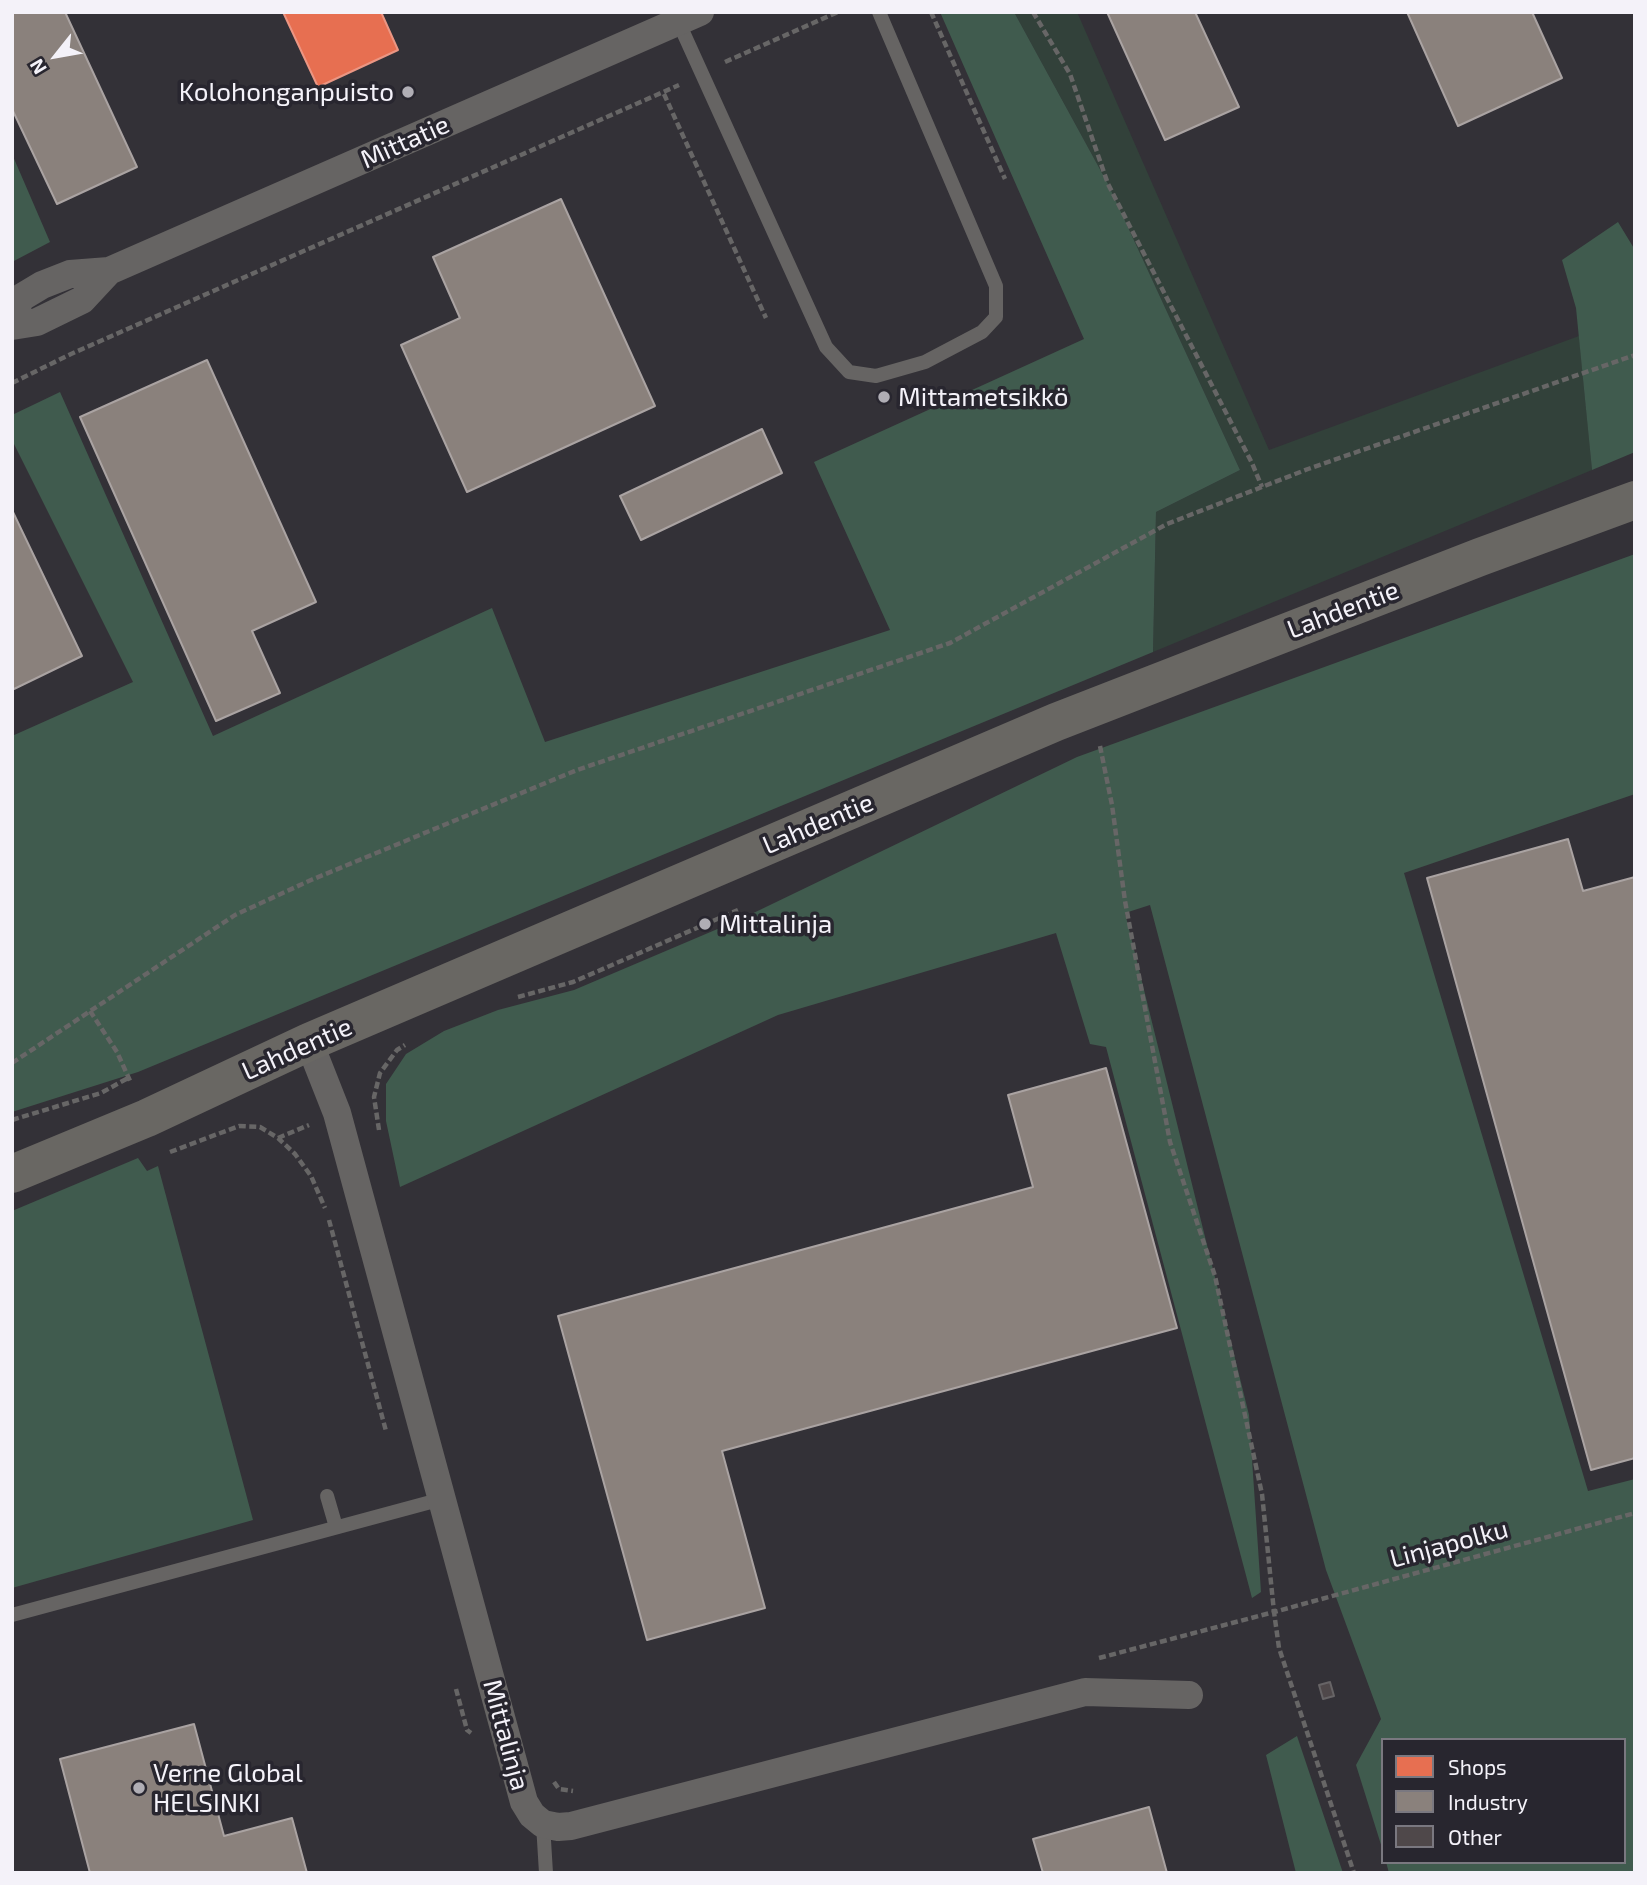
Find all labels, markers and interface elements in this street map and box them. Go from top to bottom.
north arrow [21,21,91,91]
text: N [24,55,51,79]
place label: Kolohonganpuisto [179,76,394,108]
marker: Kolohonganpuisto [400,84,416,100]
street label: Mittatie [356,109,454,175]
place label: Mittametsikkö [898,381,1068,413]
marker: Mittametsikkö [876,389,892,405]
street label: Lahdentie [1283,574,1403,646]
street label: Lahdentie [758,787,878,861]
place label: Mittalinja [719,908,832,940]
marker: Mittalinja [697,916,713,932]
street label: Lahdentie [237,1011,357,1087]
street label: Linjapolku [1386,1513,1512,1575]
street label: Mittalinja [476,1676,536,1794]
legend [1381,1738,1626,1864]
text: Shops [1448,1754,1507,1779]
place label: Verne Global HELSINKI [153,1757,303,1818]
marker: Verne Global HELSINKI [131,1780,147,1796]
text: Industry [1448,1789,1528,1814]
text: Other [1448,1824,1502,1849]

